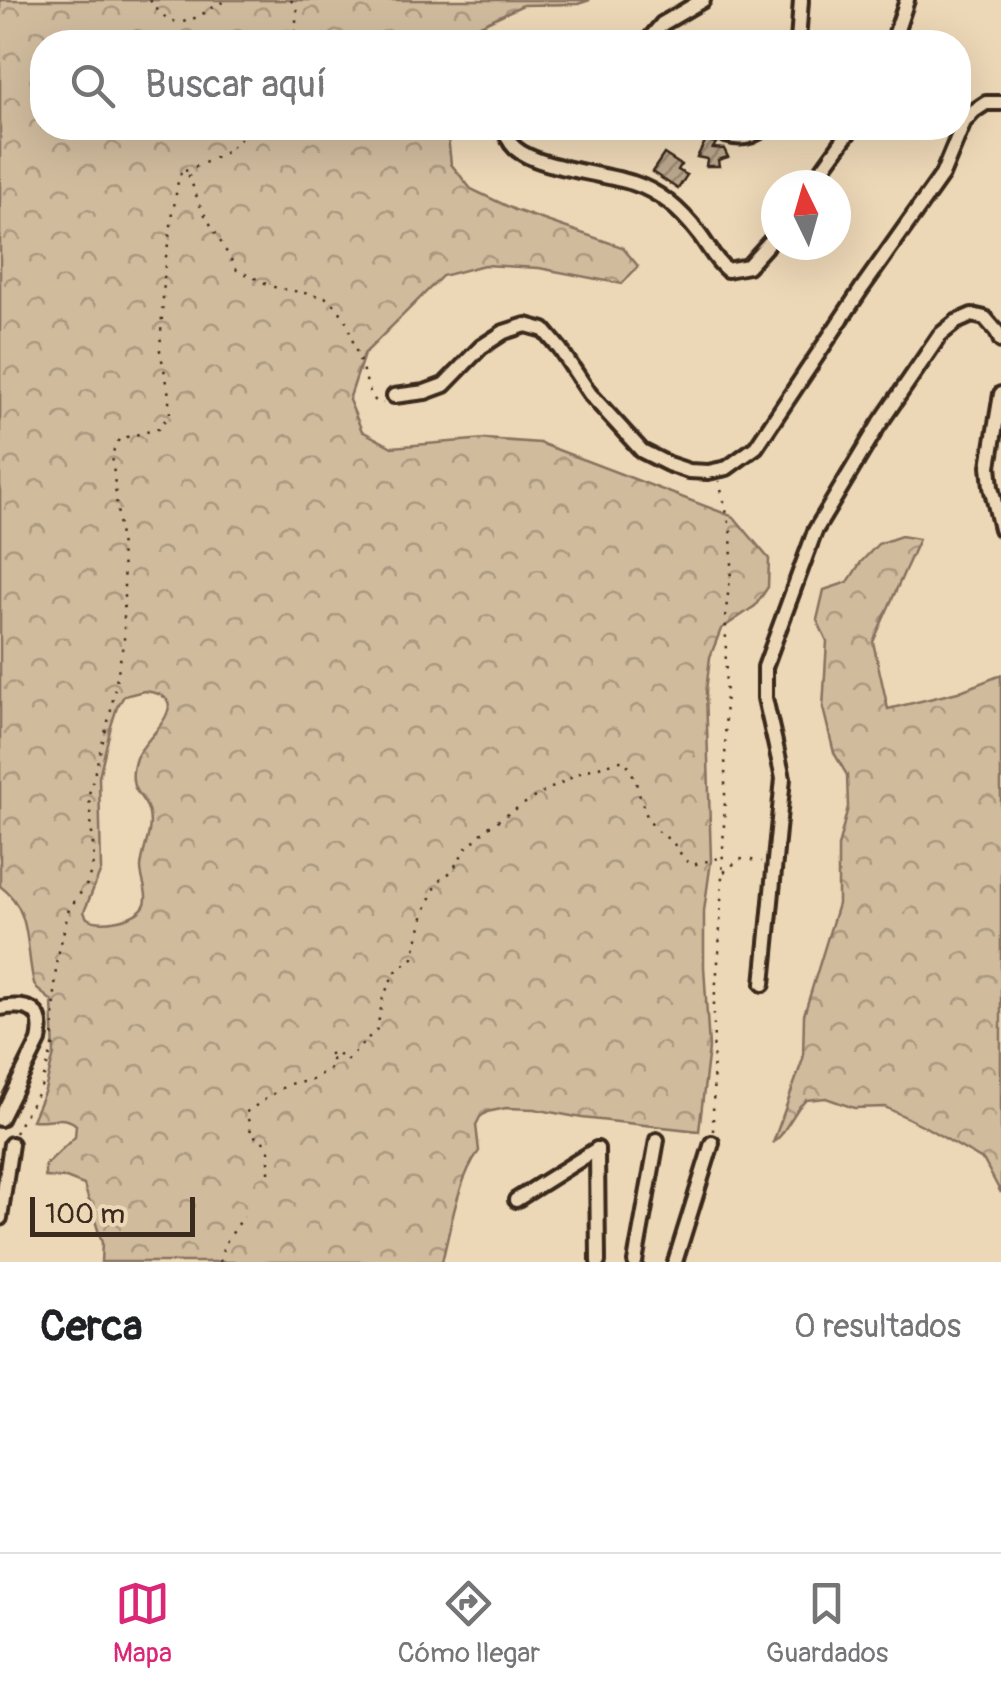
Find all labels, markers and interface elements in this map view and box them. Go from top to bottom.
search box [30,30,971,140]
icon: search [65,58,120,113]
text: Buscar aquí [145,61,327,109]
north arrow [761,170,851,260]
scale bar [30,1192,195,1236]
text: 100 m [45,1197,125,1232]
text: Cerca [40,1301,142,1353]
text: 0 resultados [794,1307,961,1347]
tab: Mapa [113,1576,172,1671]
tab: Cómo llegar [398,1576,540,1671]
tab: Guardados [766,1576,888,1671]

